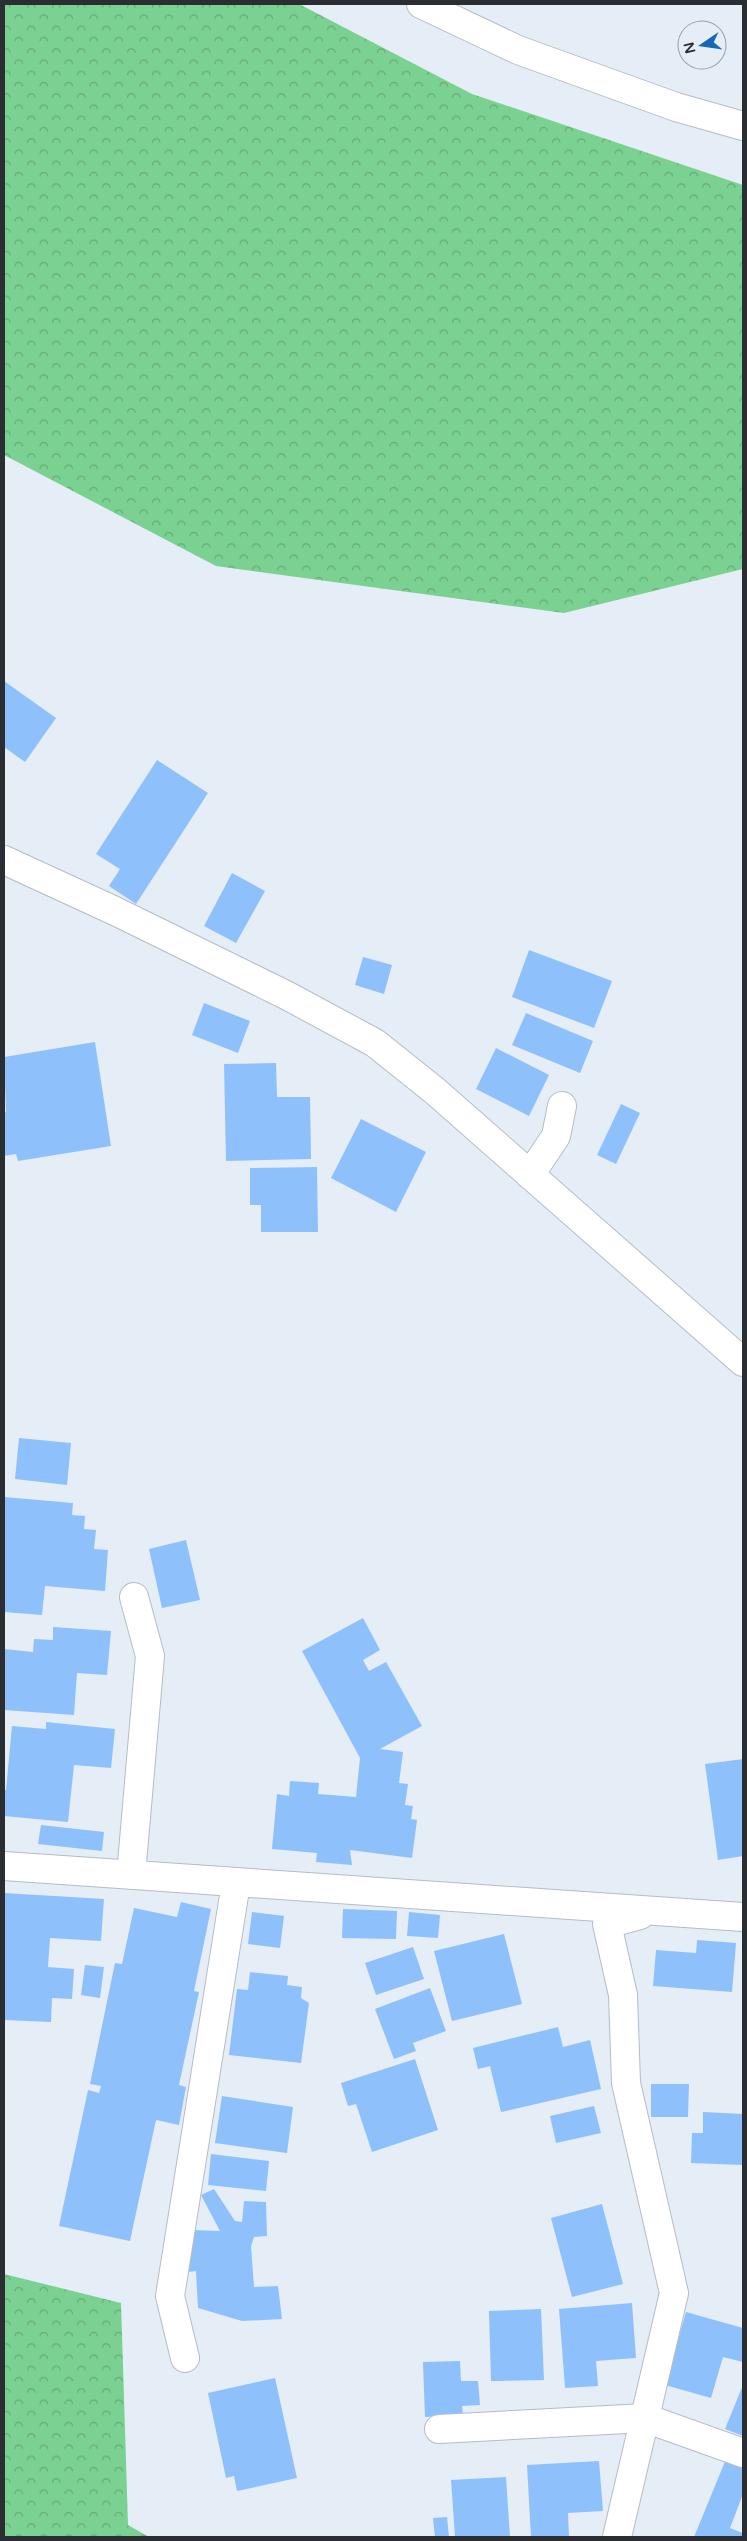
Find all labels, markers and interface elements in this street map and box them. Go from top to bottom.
north arrow [677,20,727,70]
text: N [680,40,699,55]

